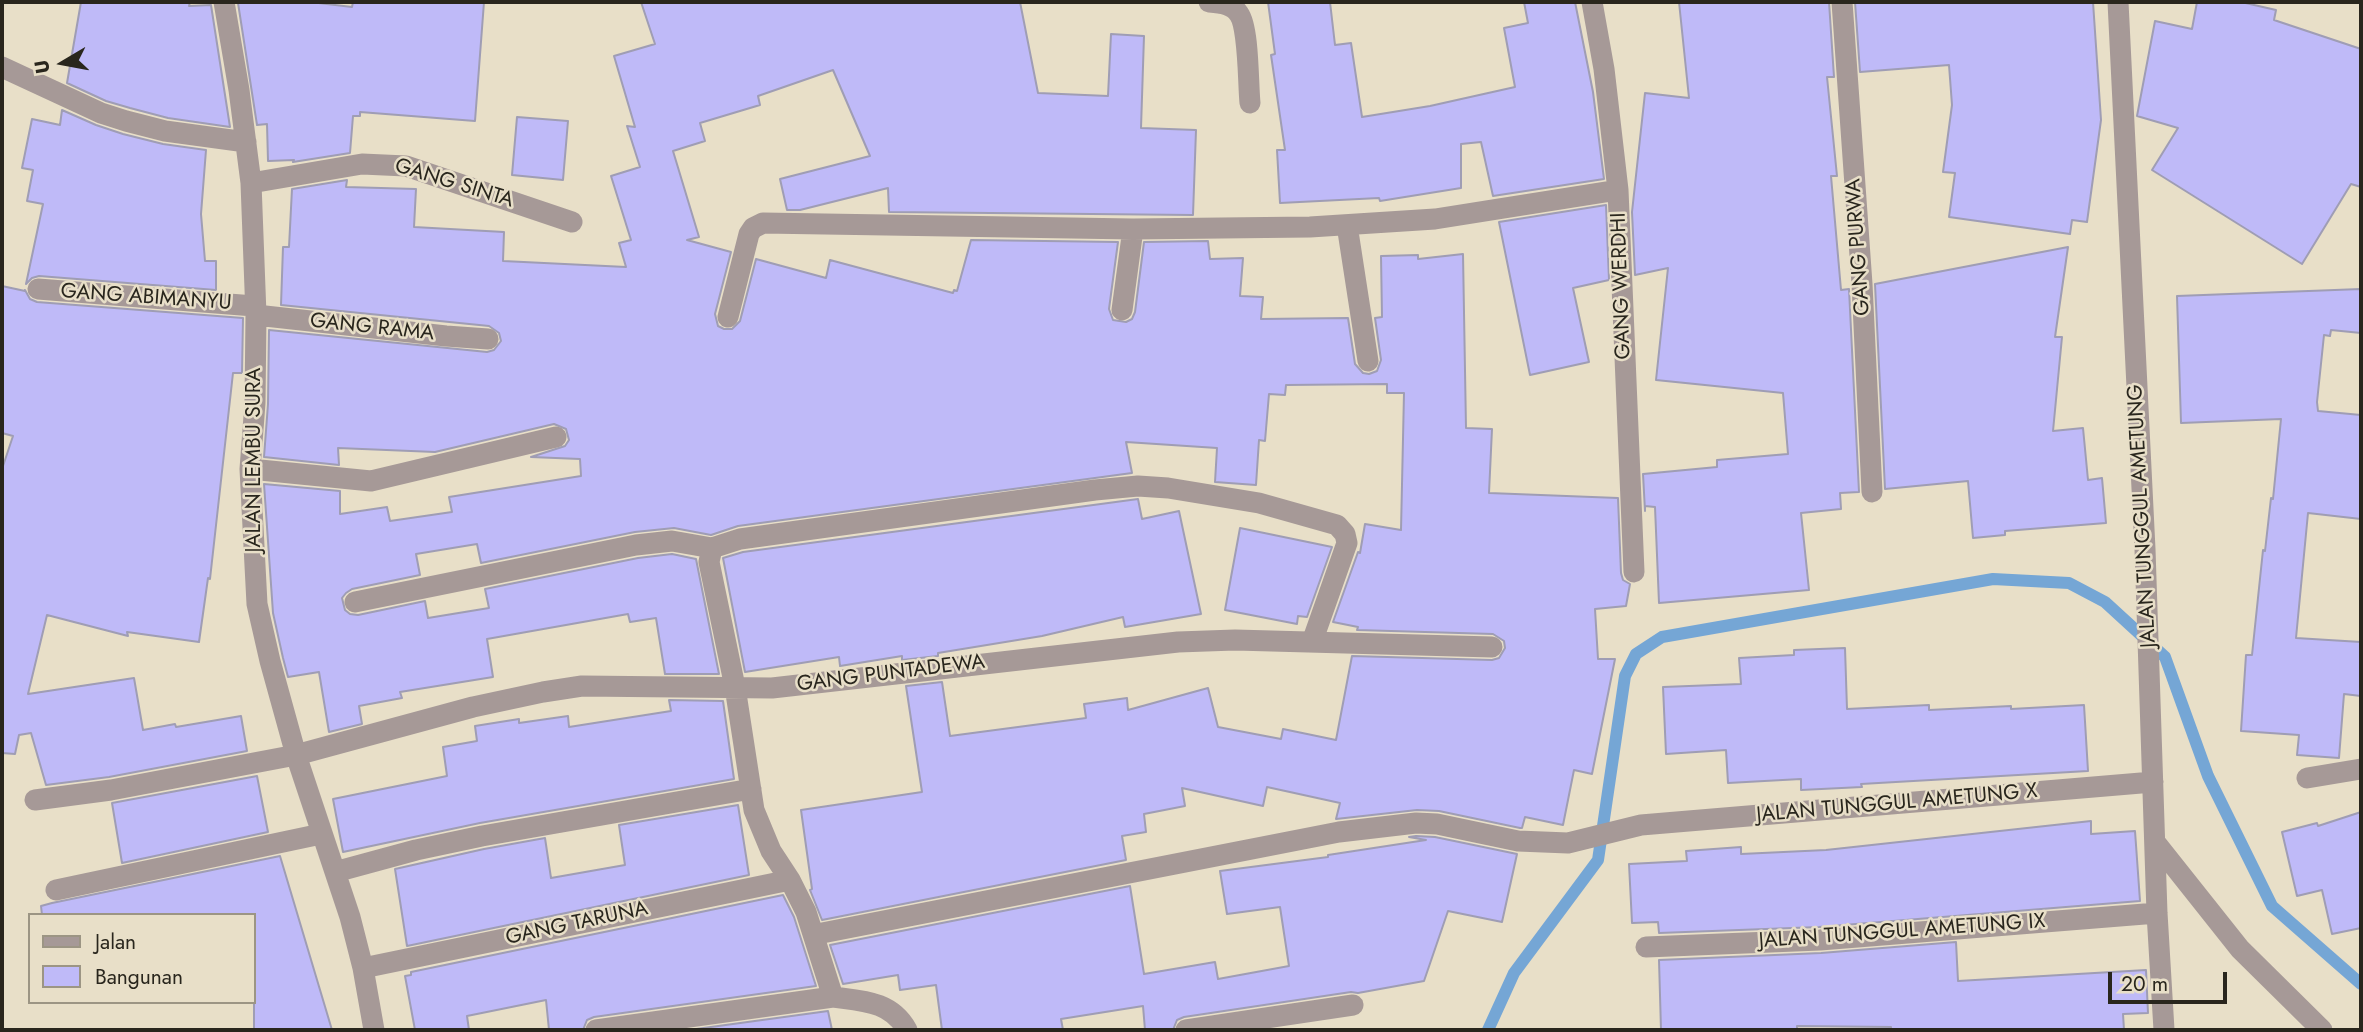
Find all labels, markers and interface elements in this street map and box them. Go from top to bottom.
north arrow [28,28,98,98]
text: U [27,58,56,76]
street label: GANG SINTA [392,154,516,214]
street label: GANG PURWA [1842,178,1876,316]
street label: GANG WERDHI [1607,212,1637,360]
street label: GANG ABIMANYU [60,279,232,317]
street label: GANG RAMA [309,309,435,347]
street label: JALAN LEMBU SURA [242,368,268,552]
street label: JALAN TUNGGUL AMETUNG [2124,384,2162,648]
street label: GANG PUNTADEWA [796,650,986,698]
street label: JALAN TUNGGUL AMETUNG X [1755,779,2039,829]
street label: GANG TARUNA [504,897,650,951]
street label: JALAN TUNGGUL AMETUNG IX [1758,909,2046,955]
legend [28,913,256,1004]
text: Jalan [95,927,136,957]
scale bar [2111,958,2230,1002]
text: Bangunan [95,962,183,992]
text: 20 m [2121,969,2168,999]

